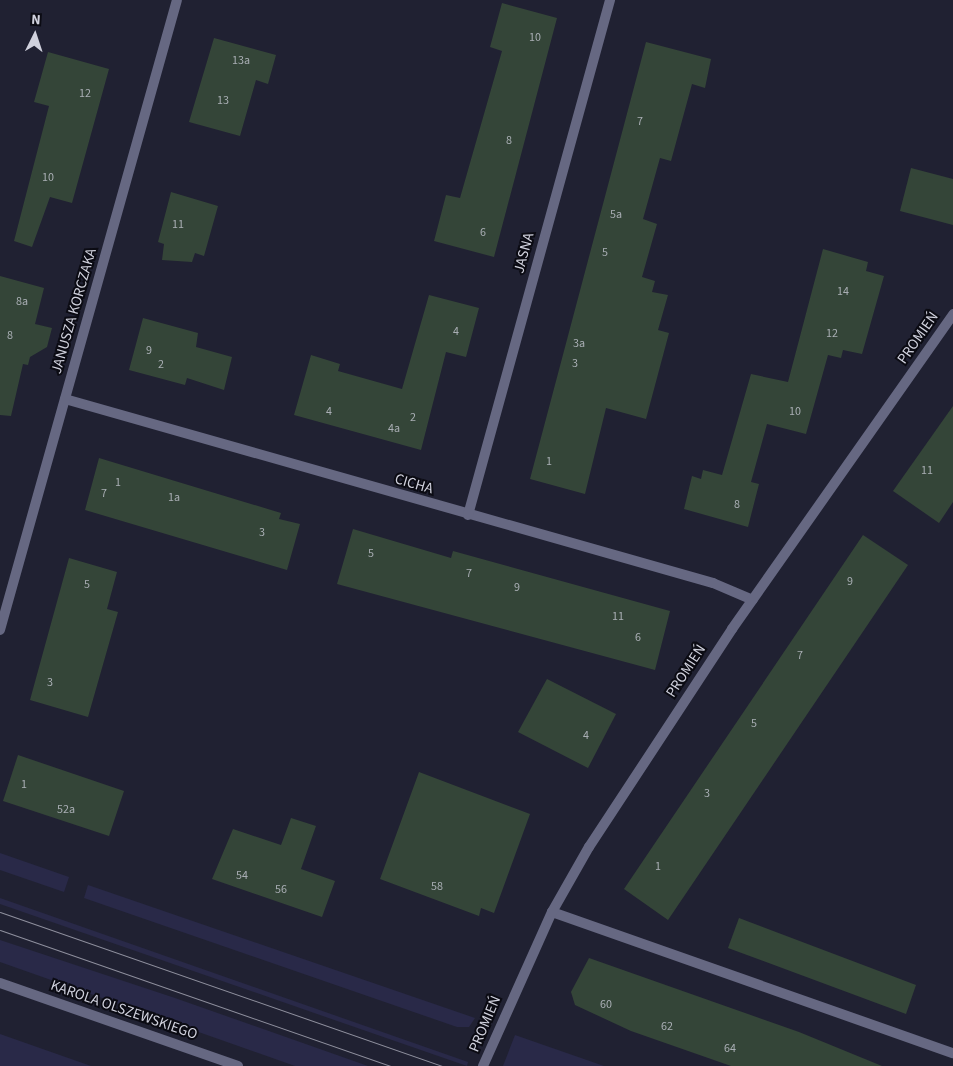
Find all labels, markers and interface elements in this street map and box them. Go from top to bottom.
north arrow [10,10,60,60]
text: N [31,10,41,30]
house number: 10 [529,31,541,45]
house number: 13a [232,54,250,68]
house number: 12 [79,87,91,101]
house number: 13 [217,94,229,108]
house number: 7 [637,115,643,129]
house number: 8 [506,134,512,148]
house number: 10 [42,171,54,185]
house number: 5a [610,208,622,222]
house number: 11 [172,218,184,232]
house number: 6 [480,226,486,240]
street label: JASNA [510,231,538,275]
street label: JANUSZA KORCZAKA [47,246,101,376]
house number: 5 [602,246,608,260]
house number: 14 [837,285,849,299]
house number: 8a [16,295,28,309]
street label: PROMIEŃ [894,308,942,368]
house number: 4 [453,325,459,339]
house number: 12 [826,327,838,341]
house number: 8 [7,329,13,343]
house number: 3a [573,337,585,351]
house number: 9 [146,344,152,358]
house number: 3 [572,357,578,371]
house number: 2 [158,358,164,372]
house number: 4 [326,405,332,419]
house number: 10 [789,405,801,419]
house number: 2 [410,411,416,425]
house number: 4a [388,422,400,436]
house number: 1 [546,455,552,469]
house number: 11 [921,464,933,478]
street label: CICHA [393,470,435,498]
house number: 1 [115,476,121,490]
house number: 7 [101,487,107,501]
house number: 1a [168,491,180,505]
house number: 8 [734,498,740,512]
house number: 3 [259,526,265,540]
house number: 5 [368,547,374,561]
house number: 7 [466,567,472,581]
house number: 9 [847,575,853,589]
house number: 5 [84,578,90,592]
house number: 9 [514,581,520,595]
house number: 11 [612,610,624,624]
house number: 6 [635,631,641,645]
street label: PROMIEŃ [662,641,710,701]
house number: 7 [797,649,803,663]
house number: 3 [47,676,53,690]
house number: 5 [751,717,757,731]
house number: 4 [583,729,589,743]
house number: 1 [21,778,27,792]
house number: 3 [704,787,710,801]
house number: 52a [57,803,75,817]
house number: 1 [655,860,661,874]
house number: 54 [236,869,248,883]
house number: 58 [431,880,443,894]
house number: 56 [275,883,287,897]
street label: KAROLA OLSZEWSKIEGO [48,976,200,1044]
street label: PROMIEŃ [465,993,505,1055]
house number: 60 [600,998,612,1012]
house number: 62 [661,1020,673,1034]
house number: 64 [724,1042,736,1056]

